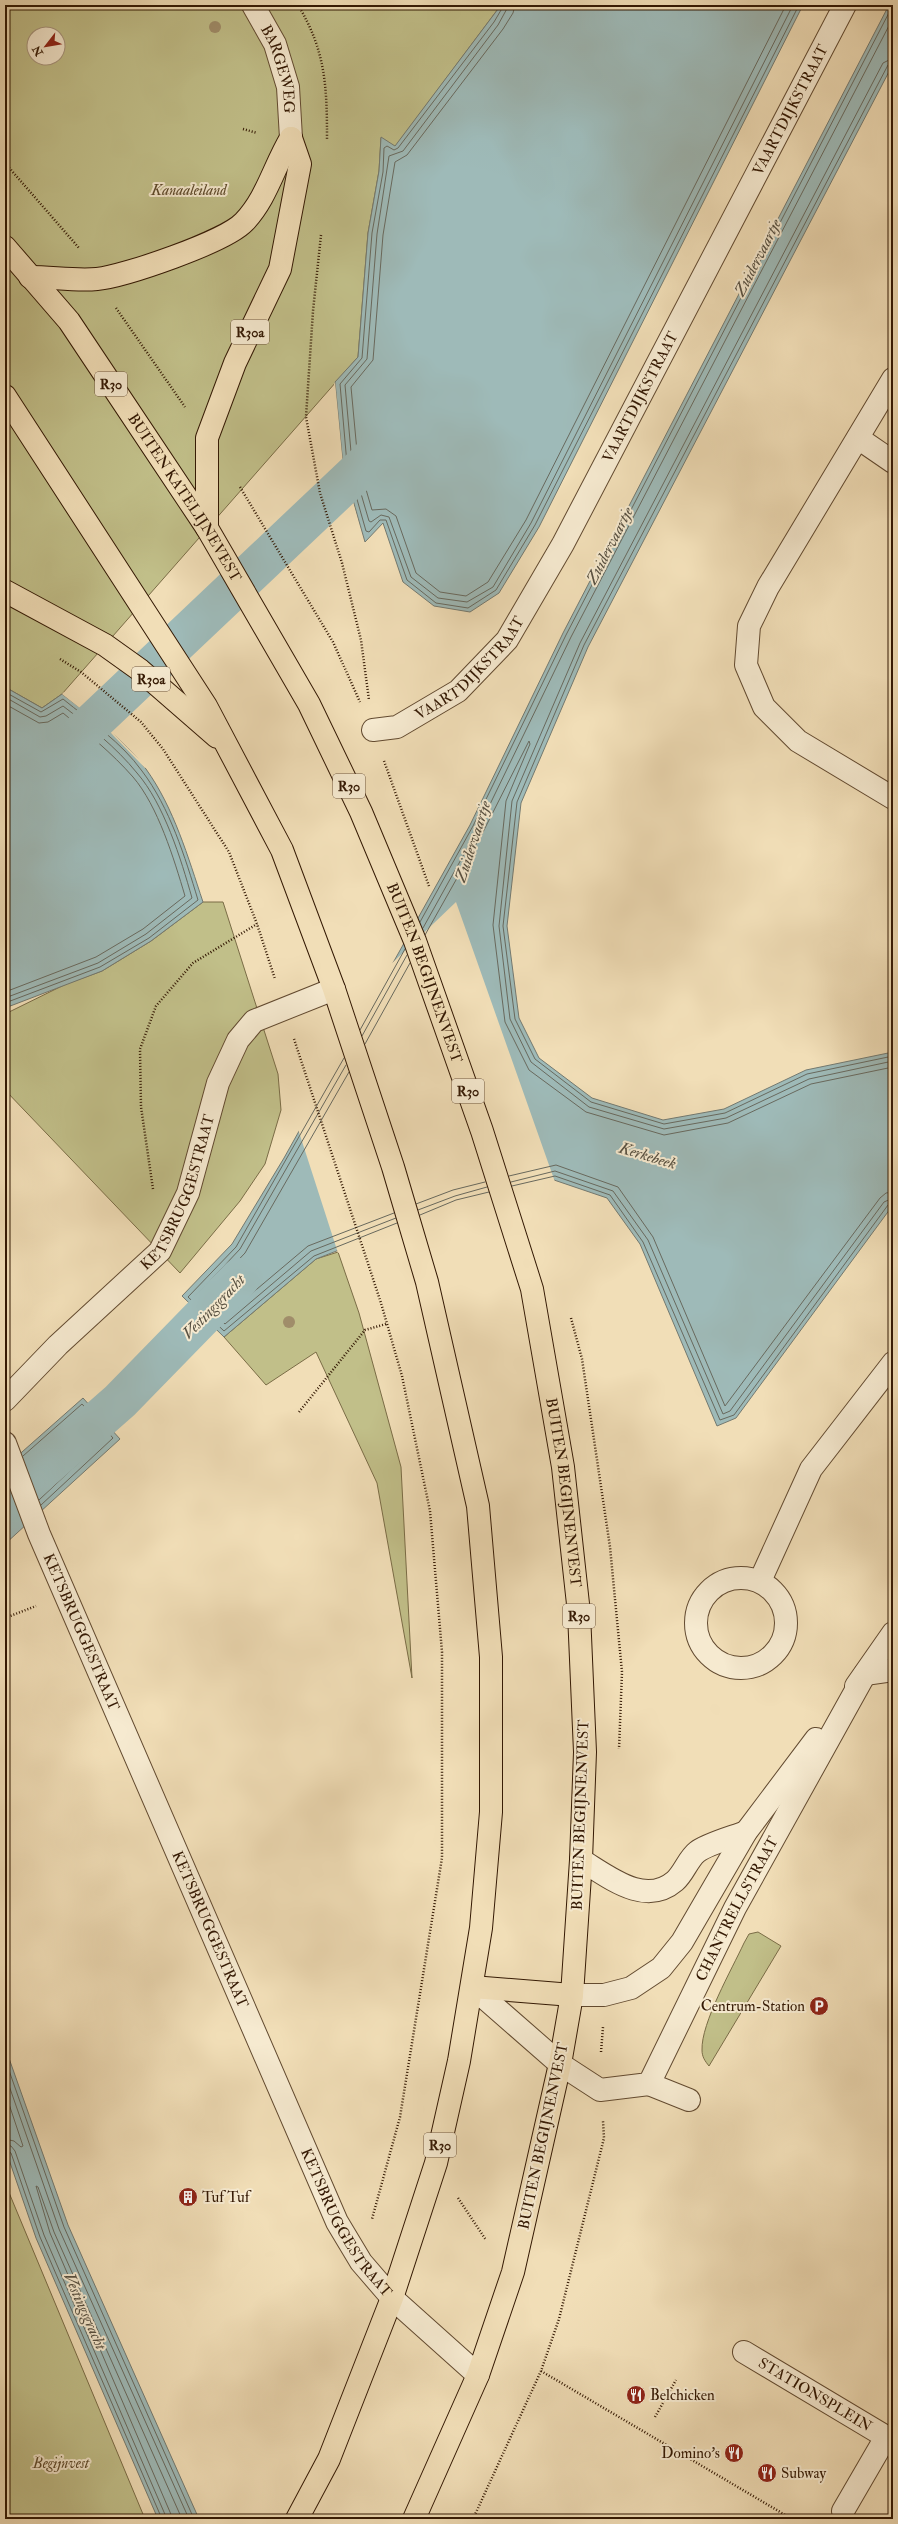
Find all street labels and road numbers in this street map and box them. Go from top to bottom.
street label: BARGEWEG [256,22,299,114]
street label: VAARTDIJKSTRAAT [749,41,833,179]
road number: R30a [231,320,269,344]
street label: VAARTDIJKSTRAAT [598,328,683,466]
road number: R30 [95,372,127,396]
street label: BUITEN KATELIJNEVEST [123,410,245,585]
street label: VAARTDIJKSTRAAT [412,613,529,724]
road number: R30a [132,667,170,691]
road number: R30 [333,774,365,798]
street label: BUITEN BEGIJNENVEST [382,880,466,1066]
road number: R30 [452,1079,484,1103]
street label: KETSBRUGGESTRAAT [136,1112,219,1274]
street label: BUITEN BEGIJNENVEST [541,1396,585,1588]
street label: KETSBRUGGESTRAAT [39,1551,123,1714]
road number: R30 [563,1604,595,1628]
street label: BUITEN BEGIJNENVEST [568,1719,594,1911]
street label: CHANTRELLSTRAAT [692,1833,783,1985]
street label: KETSBRUGGESTRAAT [167,1848,252,2011]
street label: BUITEN BEGIJNENVEST [514,2041,574,2232]
road number: R30 [424,2133,456,2157]
street label: KETSBRUGGESTRAAT [296,2145,396,2301]
street label: STATIONSPLEIN [755,2354,876,2436]

